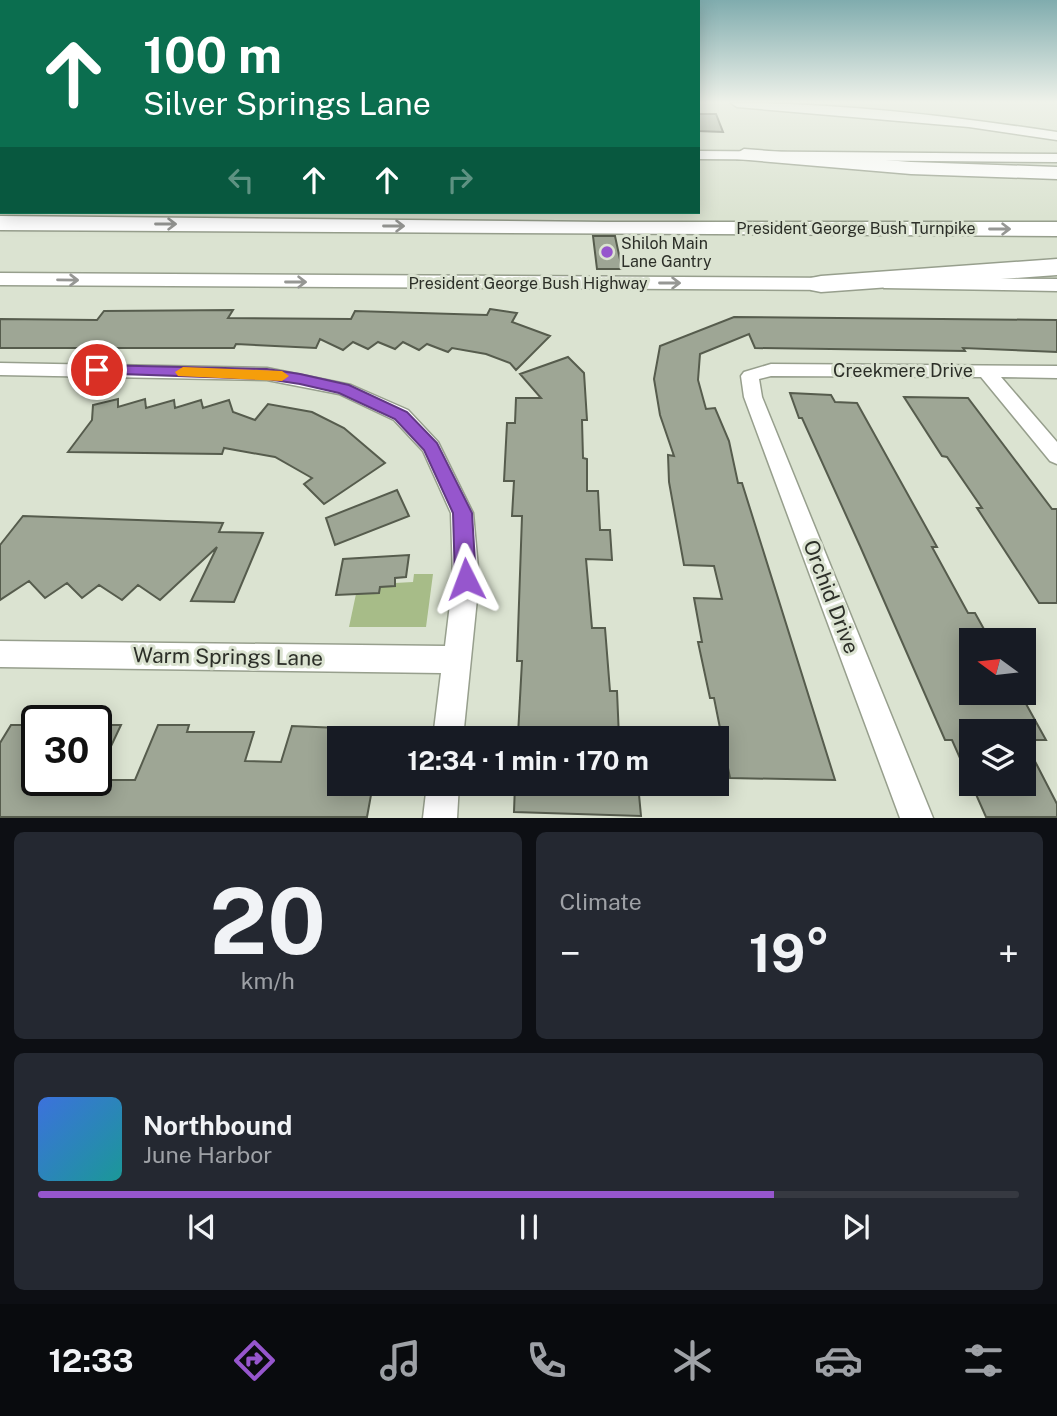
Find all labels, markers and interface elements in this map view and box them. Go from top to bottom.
text: 100 m [143,26,282,84]
icon: ahead [28,28,119,119]
text: Silver Springs Lane [143,85,431,122]
icon: left [222,161,260,199]
icon: ahead [295,161,333,199]
icon: ahead [368,161,406,199]
icon: right [441,161,479,199]
one-way arrow [154,217,177,231]
one-way arrow [382,219,405,232]
street label: President George Bush Turnpike [736,219,976,238]
one-way arrow [989,222,1012,236]
place label: Shiloh Main Lane Gantry [621,234,712,271]
marker: Shiloh Main Lane Gantry [599,244,615,260]
one-way arrow [56,273,79,287]
street label: President George Bush Highway [408,274,648,293]
one-way arrow [284,275,307,289]
one-way arrow [658,276,681,290]
pin [67,340,127,400]
icon: arrive [78,351,116,389]
street label: Creekmere Drive [833,360,973,381]
street label: Orchid Drive [798,536,865,657]
position arrow [429,542,503,616]
north arrow [959,628,1036,705]
map controls [959,628,1036,796]
street label: Warm Springs Lane [133,642,323,671]
speed limit sign: 30 [21,705,112,796]
button: layers [959,719,1036,796]
text: 12:34 · 1 min · 170 m [407,745,649,776]
text: 20 [210,868,326,974]
text: Climate [560,888,642,915]
text: 19° [749,923,830,984]
text: − [560,931,581,976]
text: + [998,931,1019,976]
text: km/h [241,967,295,994]
text: Northbound [143,1110,292,1141]
text: June Harbor [143,1141,272,1168]
icon: previous [183,1208,221,1246]
icon: pause [510,1208,548,1246]
icon: next [837,1208,875,1246]
icon: directions [230,1336,279,1385]
icon: music [376,1336,425,1385]
icon: phone [522,1336,571,1385]
icon: climate [668,1336,717,1385]
icon: car [814,1336,863,1385]
icon: filters [959,1336,1008,1385]
text: 12:33 [48,1342,134,1379]

